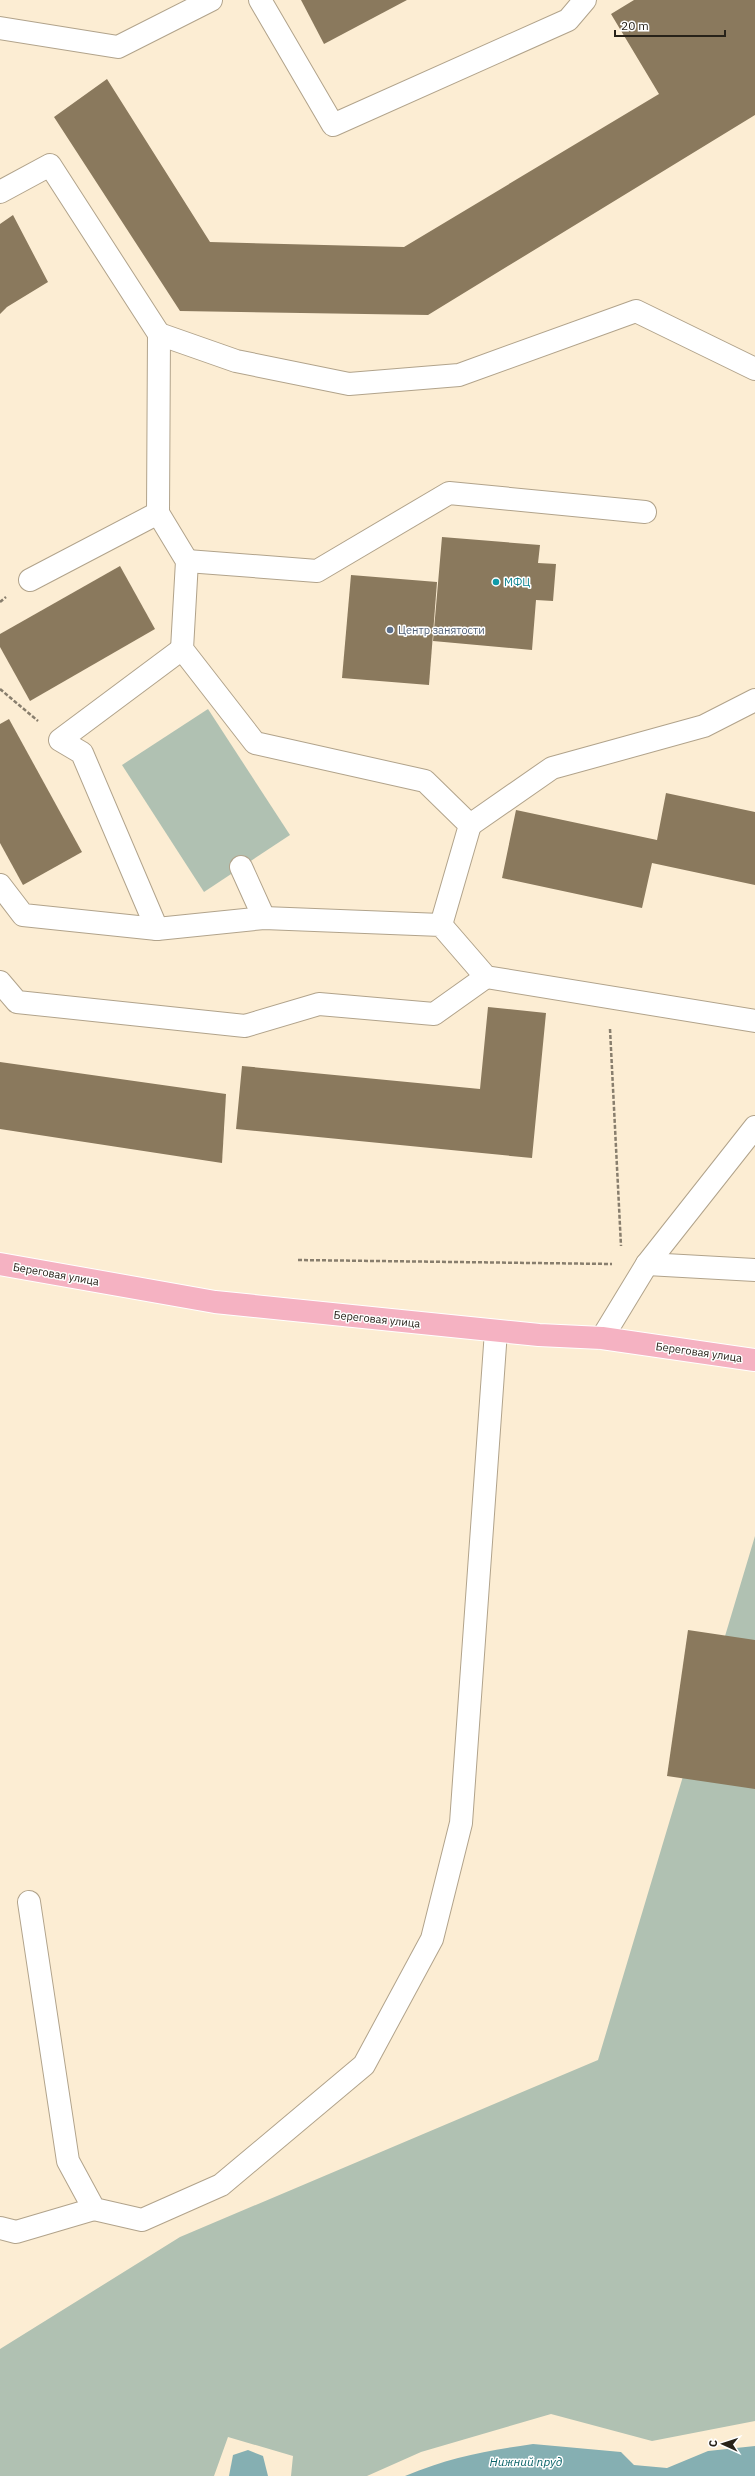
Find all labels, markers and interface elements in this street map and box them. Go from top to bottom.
scale bar [615,12,725,38]
text: 20 m [621,18,649,33]
place label: МФЦ [504,575,530,589]
marker: МФЦ [491,577,501,587]
place label: Центр занятости [398,623,485,637]
marker: Центр занятости [385,625,395,635]
street label: Береговая улица [12,1260,100,1288]
street label: Береговая улица [333,1307,421,1331]
street label: Береговая улица [655,1339,743,1365]
north arrow [703,2424,743,2464]
text: С [706,2440,720,2447]
water label: Нижний пруд [490,2454,563,2469]

